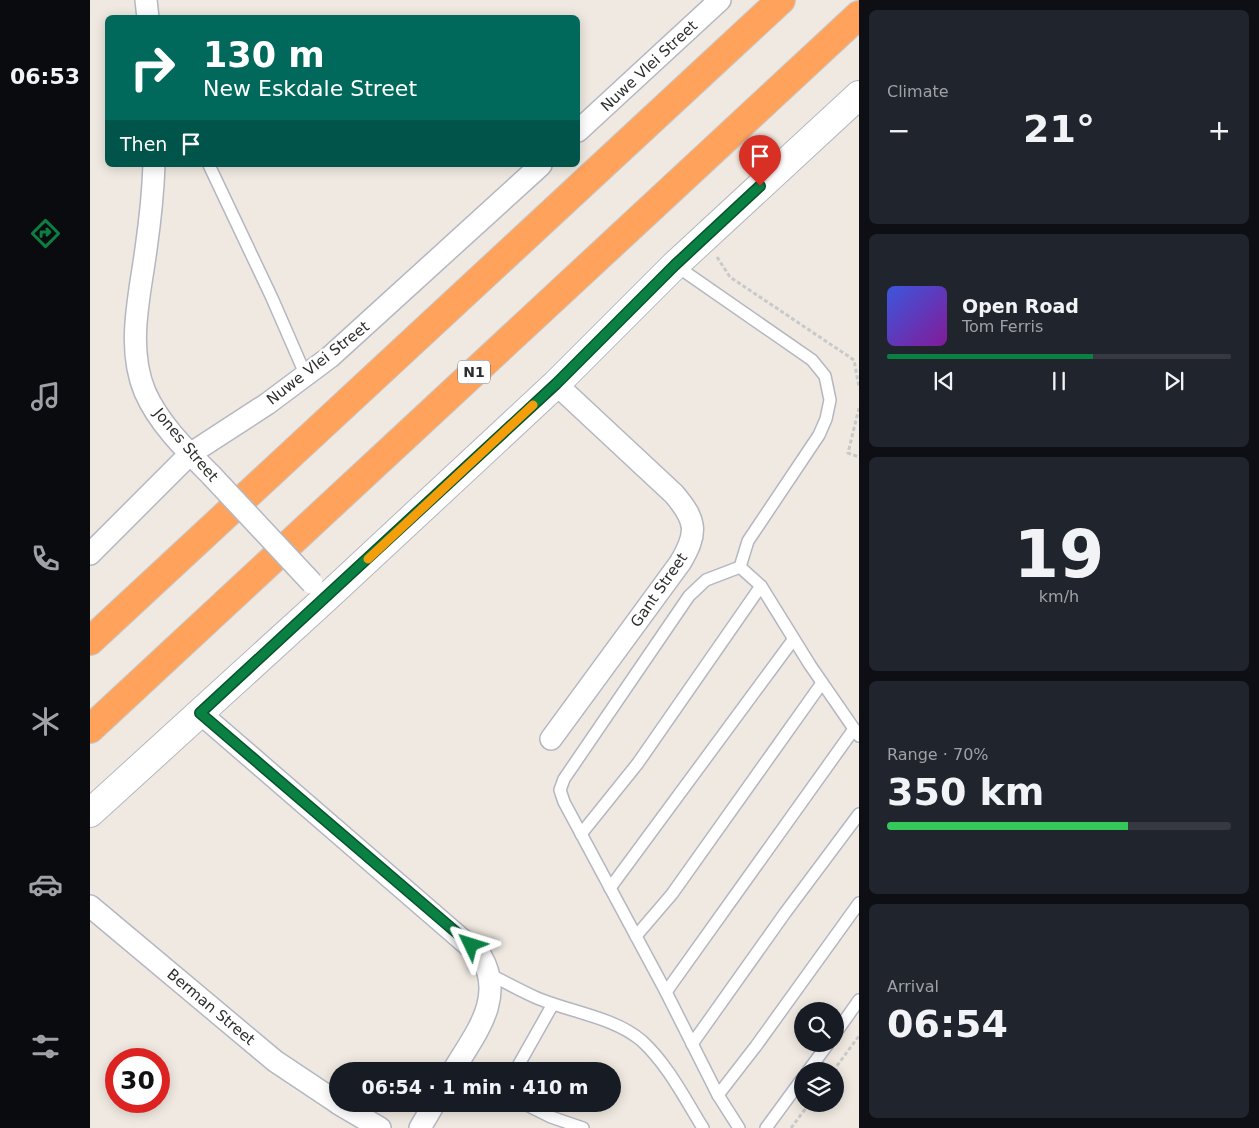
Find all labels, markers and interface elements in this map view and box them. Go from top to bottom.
street label: Nuwe Vlei Street [597,17,701,115]
icon: right [120,35,185,100]
text: 130 m [203,35,325,75]
text: 06:53 [10,64,80,89]
text: New Eskdale Street [203,76,417,101]
text: Climate [887,82,949,101]
text: 21° [1023,107,1095,151]
text: − [887,114,910,147]
text: + [1208,114,1231,147]
icon: arrive [177,130,205,158]
text: Then [120,133,167,155]
pin [739,135,781,186]
icon: arrive [746,142,774,170]
icon: directions [28,216,63,251]
text: Open Road [962,295,1079,317]
street label: Nuwe Vlei Street [263,317,373,409]
text: Tom Ferris [962,317,1043,336]
road number: N1 [458,361,490,384]
icon: previous [930,367,958,395]
icon: pause [1045,367,1073,395]
icon: next [1160,367,1188,395]
icon: music [28,379,63,414]
street label: Jones Street [149,404,222,486]
text: 19 [1014,517,1104,592]
icon: phone [28,541,63,576]
street label: Gant Street [627,549,691,631]
text: km/h [1039,587,1079,606]
icon: climate [28,704,63,739]
text: Range · 70% [887,745,989,764]
text: 350 km [887,770,1044,814]
icon: car [28,867,63,902]
position arrow [444,918,496,970]
street label: Berman Street [163,965,259,1049]
text: Arrival [887,977,939,996]
map controls [794,1002,844,1112]
button: search [794,1002,844,1052]
text: 06:54 [887,1002,1008,1046]
icon: filters [28,1029,63,1064]
speed limit sign: 30 [105,1048,170,1113]
button: layers [794,1062,844,1112]
text: 06:54 · 1 min · 410 m [361,1076,589,1098]

